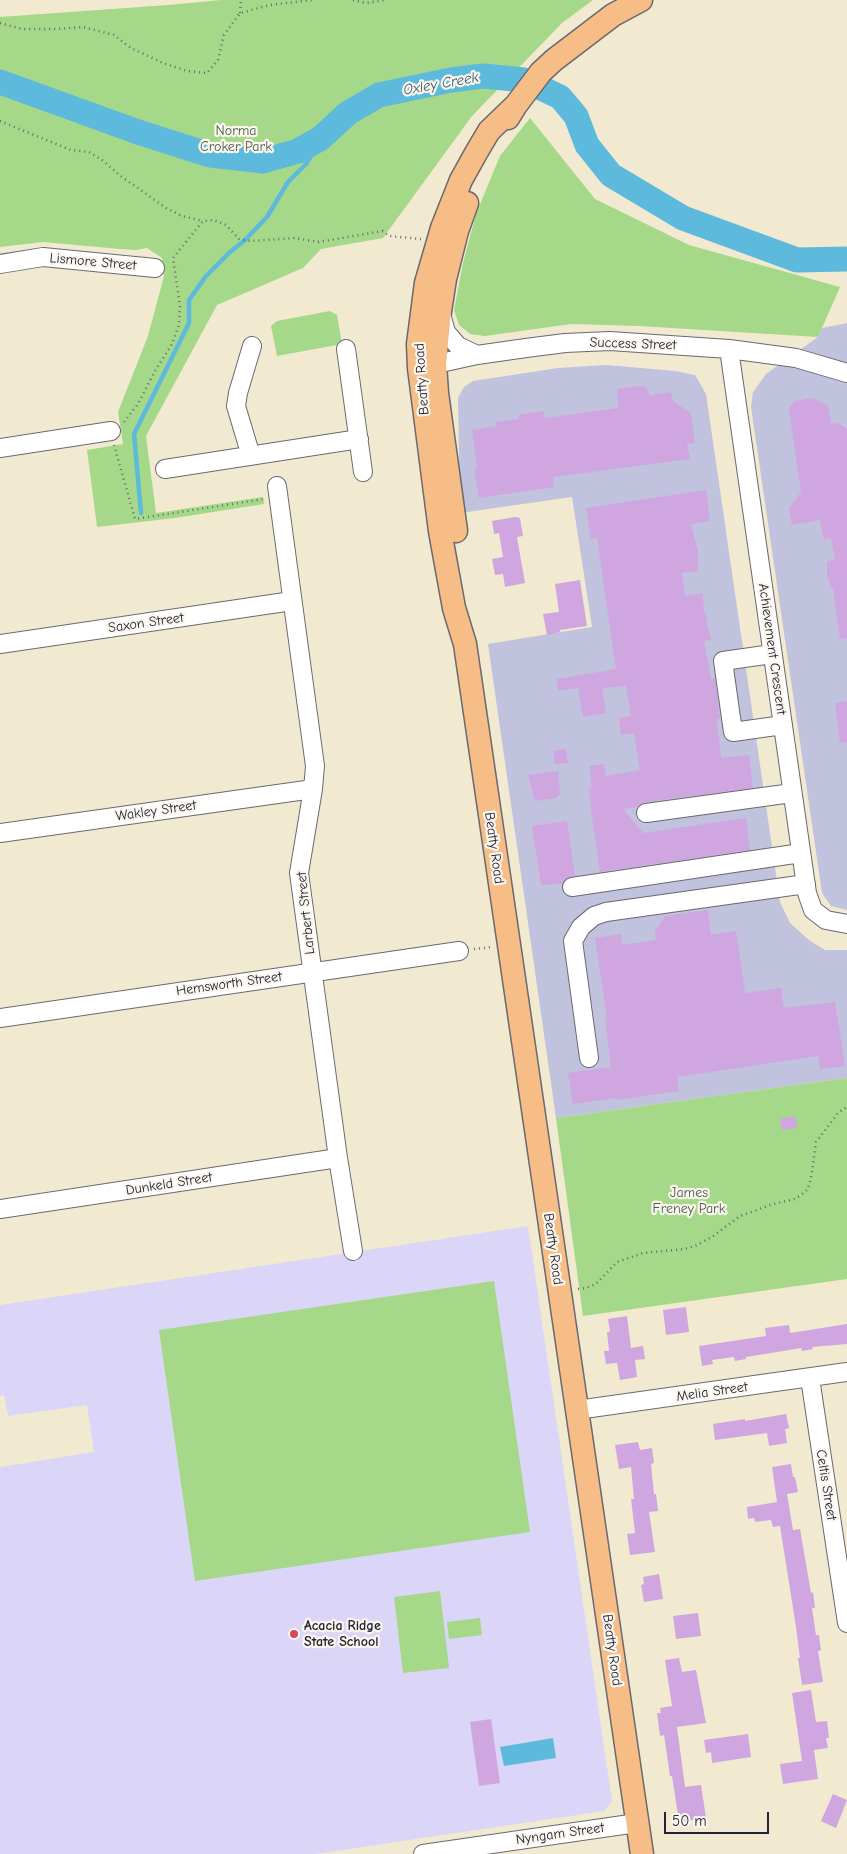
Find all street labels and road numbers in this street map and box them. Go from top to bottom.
street label: Lismore Street [49,250,137,274]
street label: Success Street [589,334,677,354]
street label: Beatty Road [411,342,433,416]
street label: Achievement Crescent [754,582,790,716]
street label: Saxon Street [107,609,185,637]
street label: Wakley Street [115,797,197,825]
street label: Beatty Road [481,811,507,885]
street label: Larbert Street [293,871,319,955]
street label: Hemsworth Street [175,968,283,1000]
street label: Dunkeld Street [125,1169,213,1199]
street label: Beatty Road [540,1212,566,1286]
street label: Melia Street [675,1379,749,1405]
street label: Celtis Street [812,1448,840,1522]
street label: Beatty Road [599,1613,625,1687]
street label: Nyngam Street [515,1819,605,1849]

